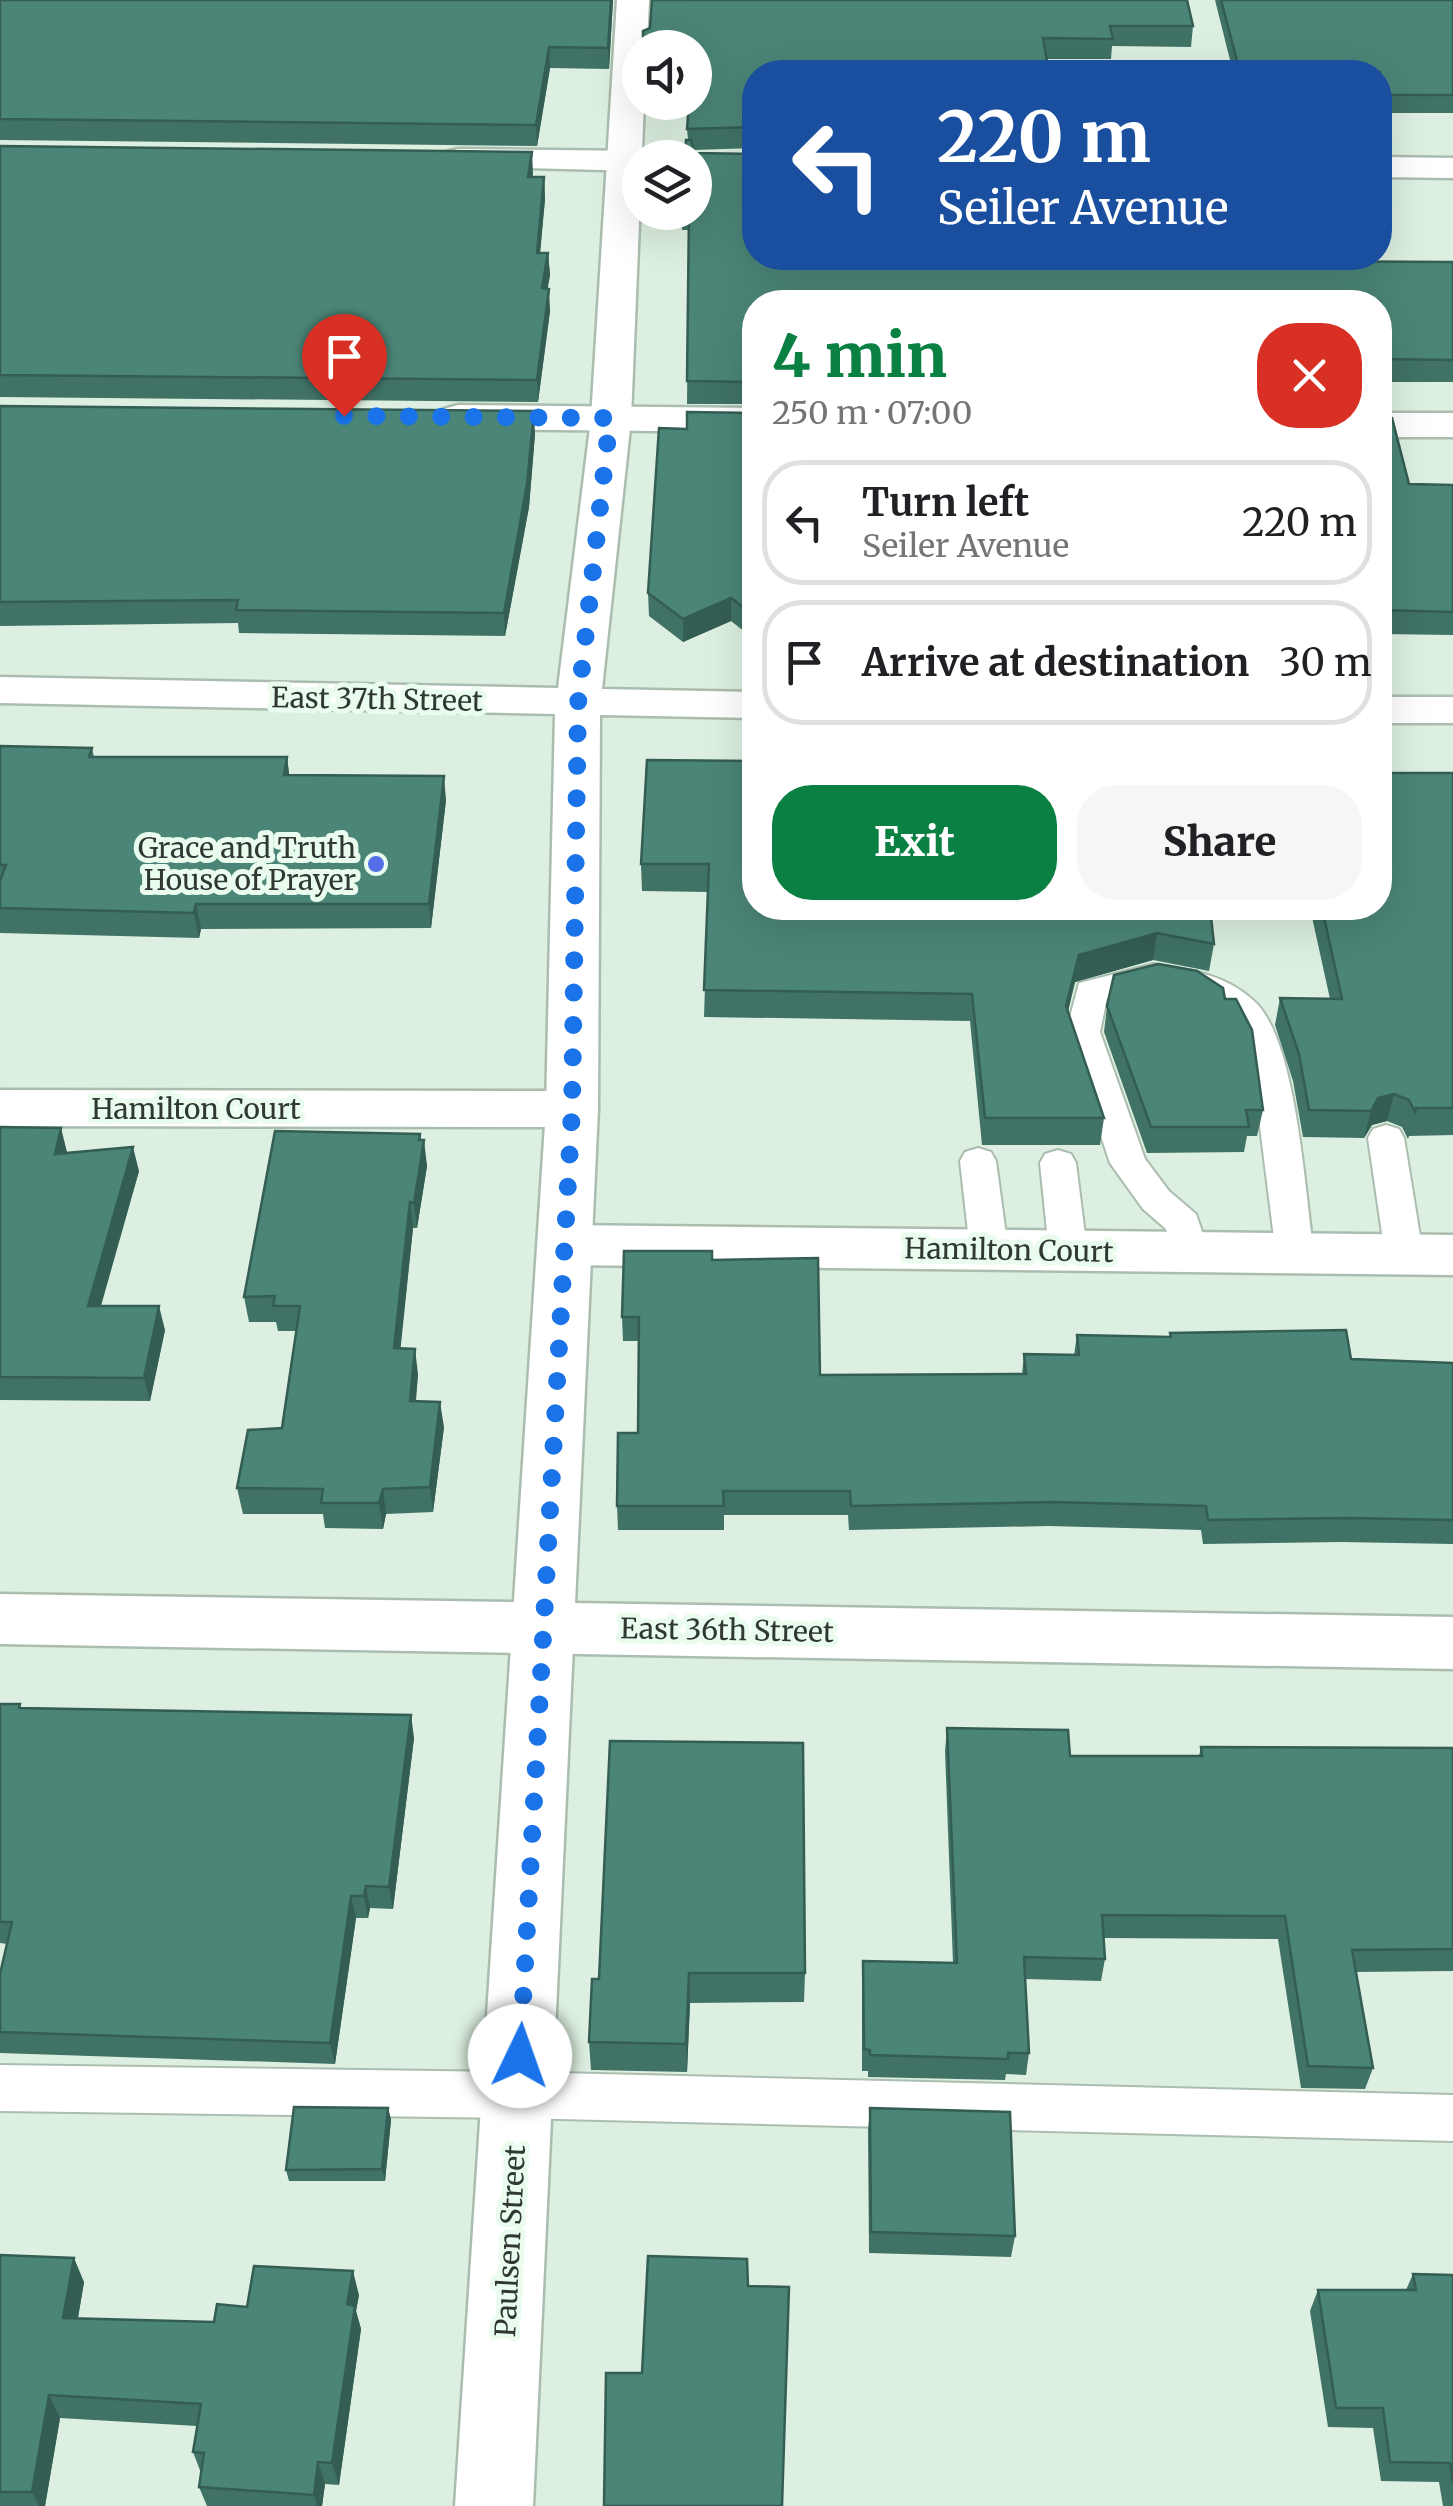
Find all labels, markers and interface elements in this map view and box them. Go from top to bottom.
map controls [622,30,712,230]
button: sound [622,30,712,120]
text: 220 m [937,93,1151,181]
icon: left [772,100,902,230]
button: layers [622,140,712,230]
text: Seiler Avenue [937,180,1228,236]
pin [302,314,387,417]
text: 4 min [772,318,947,393]
button: close [1257,323,1362,428]
icon: arrive [317,329,372,384]
text: 250 m · 07:00 [772,393,972,433]
text: Turn left [862,479,1029,526]
icon: left [777,495,832,550]
text: 220 m [1242,499,1357,546]
text: Seiler Avenue [862,526,1069,566]
icon: arrive [777,635,832,690]
text: Arrive at destination [862,639,1249,686]
text: 30 m [1279,639,1372,686]
street label: East 37th Street [271,679,483,719]
button: Exit [772,785,1057,900]
button: Share [1077,785,1362,900]
place label: Grace and Truth House of Prayer [138,830,356,898]
marker: Grace and Truth House of Prayer [365,853,387,875]
street label: Hamilton Court [91,1091,301,1127]
street label: Hamilton Court [904,1230,1114,1270]
street label: East 36th Street [620,1610,834,1650]
position arrow [468,2004,572,2108]
street label: Paulsen Street [487,2144,533,2338]

